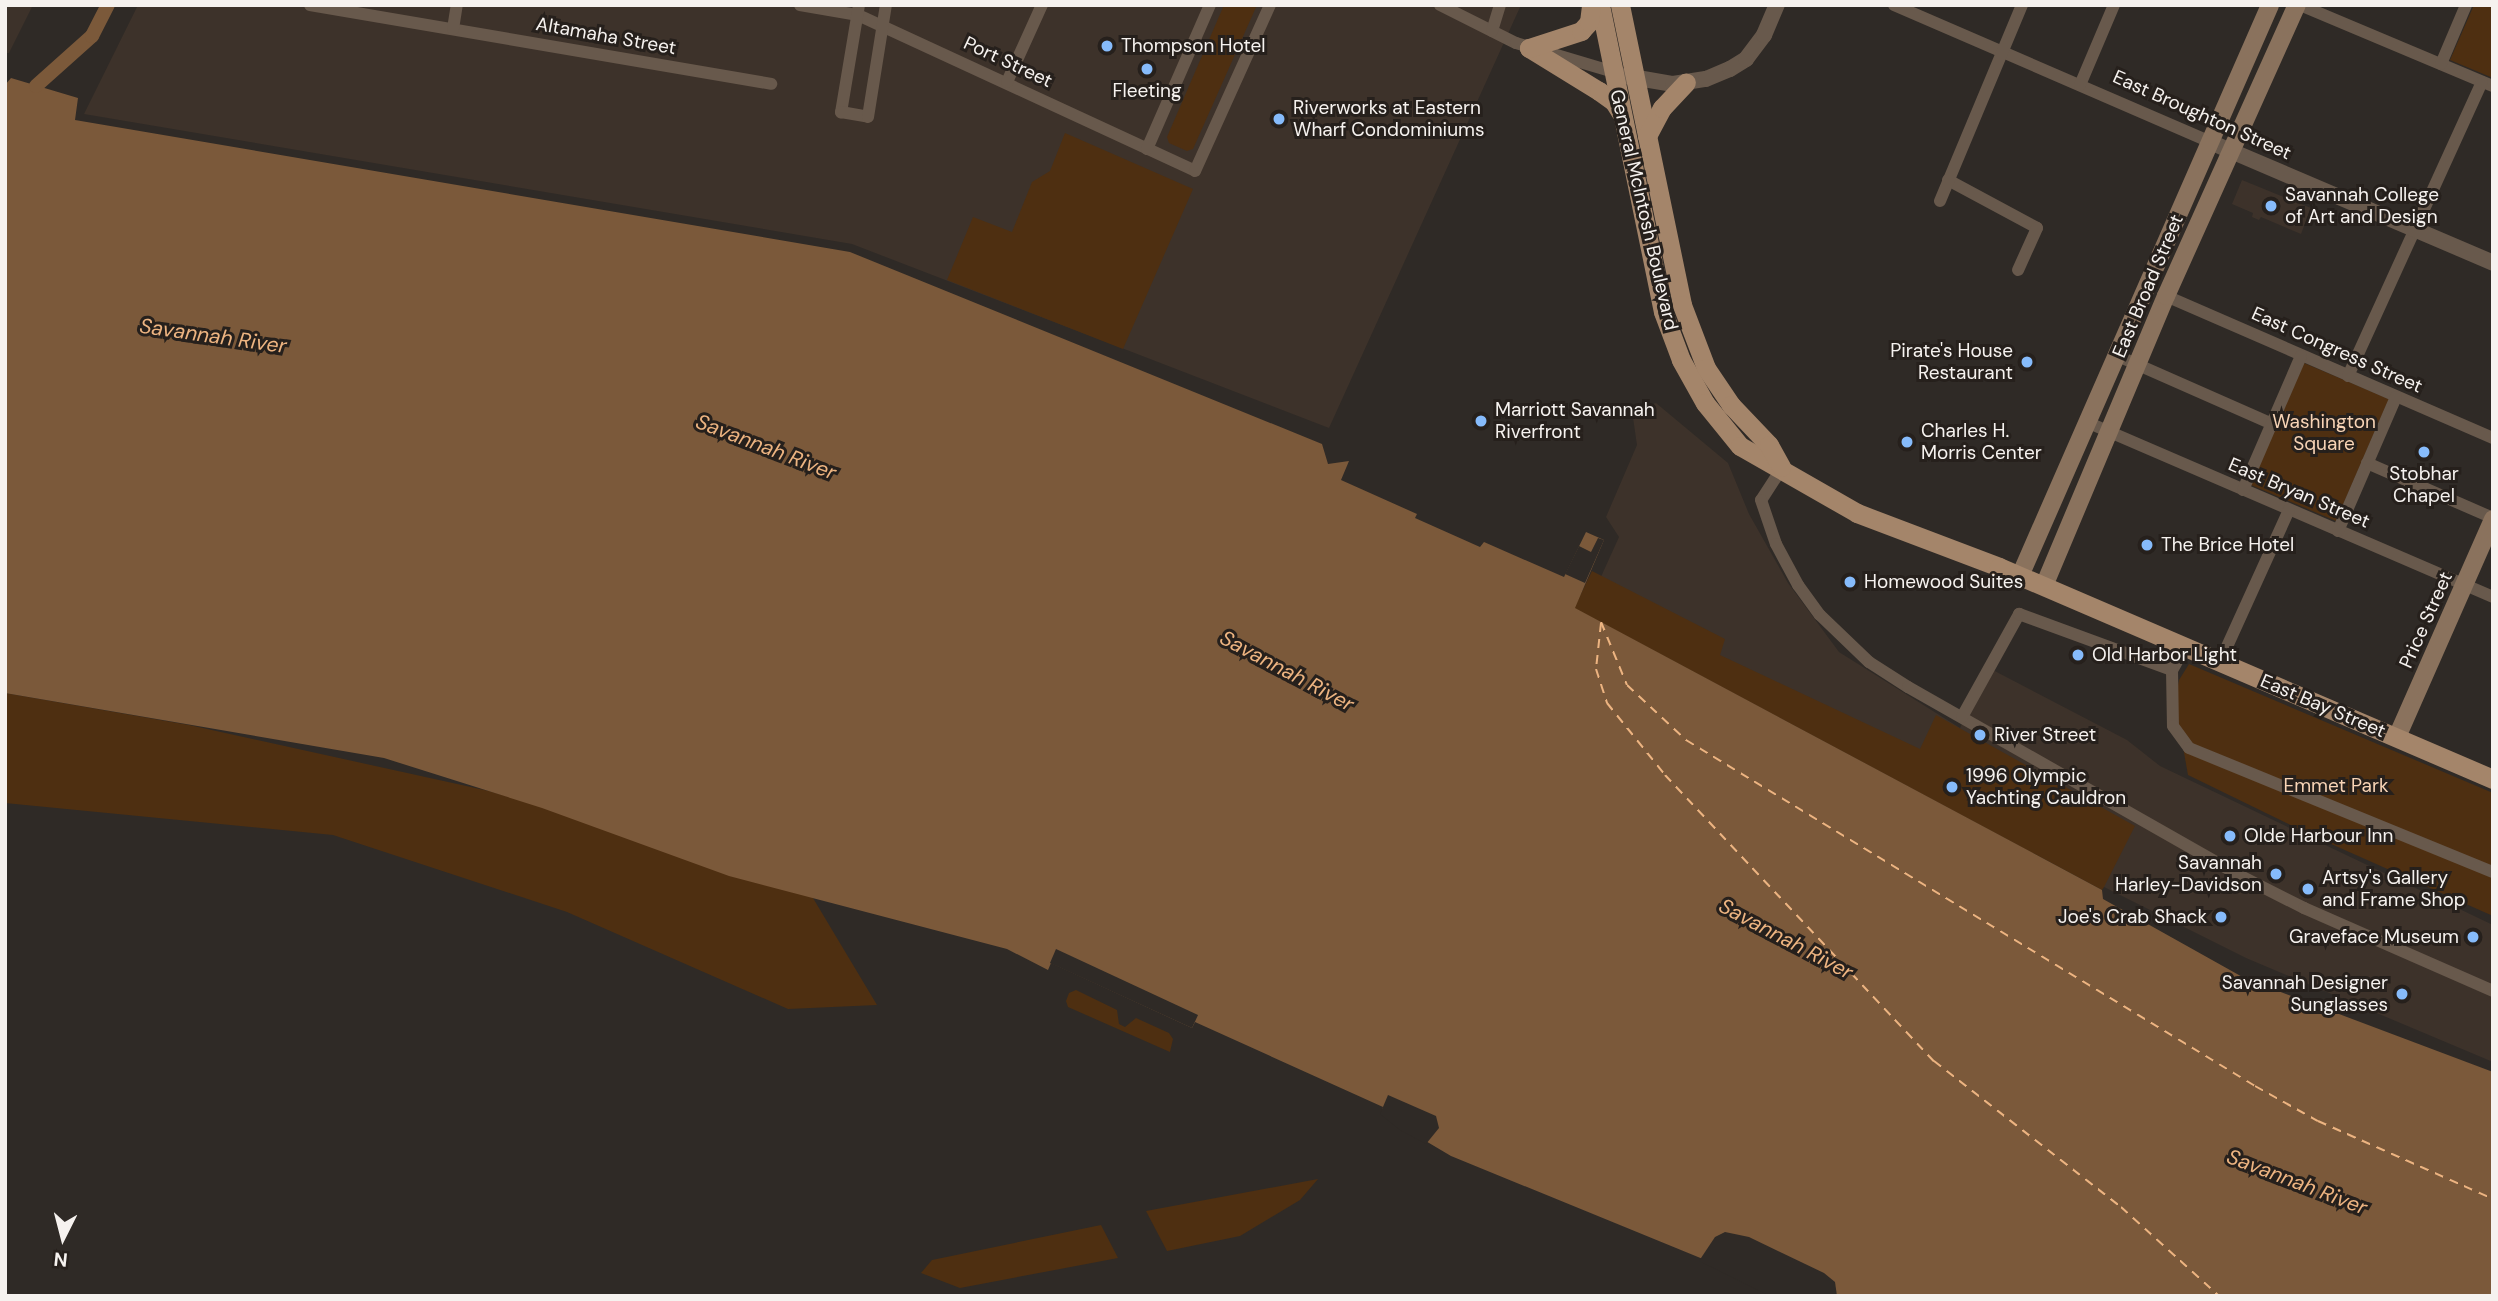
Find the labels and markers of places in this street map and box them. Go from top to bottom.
place label: Thompson Hotel [1121,35,1265,57]
marker: Thompson Hotel [1099,38,1115,54]
marker: Fleeting [1139,61,1155,77]
place label: Fleeting [1112,80,1182,102]
place label: Riverworks at Eastern Wharf Condominiums [1293,97,1484,141]
marker: Riverworks at Eastern Wharf Condominiums [1271,111,1287,127]
place label: Savannah College of Art and Design [2285,184,2439,228]
marker: Savannah College of Art and Design [2263,198,2279,214]
place label: Pirate's House Restaurant [1890,340,2013,384]
marker: Pirate's House Restaurant [2019,354,2035,370]
place label: Marriott Savannah Riverfront [1495,399,1655,443]
marker: Marriott Savannah Riverfront [1473,413,1489,429]
place label: Charles H. Morris Center [1921,420,2042,464]
marker: Charles H. Morris Center [1899,434,1915,450]
marker: Stobhar Chapel [2416,444,2432,460]
place label: Stobhar Chapel [2389,463,2459,507]
place label: The Brice Hotel [2161,534,2294,556]
marker: The Brice Hotel [2139,537,2155,553]
place label: Homewood Suites [1864,571,2023,593]
marker: Homewood Suites [1842,574,1858,590]
place label: Old Harbor Light [2092,644,2237,666]
marker: Old Harbor Light [2070,647,2086,663]
place label: River Street [1994,724,2096,746]
marker: River Street [1972,727,1988,743]
place label: 1996 Olympic Yachting Cauldron [1966,765,2126,809]
marker: 1996 Olympic Yachting Cauldron [1944,779,1960,795]
place label: Olde Harbour Inn [2244,825,2393,847]
marker: Olde Harbour Inn [2222,828,2238,844]
place label: Savannah Harley-Davidson [2115,852,2262,896]
marker: Savannah Harley-Davidson [2268,866,2284,882]
place label: Artsy's Gallery and Frame Shop [2322,867,2466,911]
marker: Artsy's Gallery and Frame Shop [2300,881,2316,897]
place label: Joe's Crab Shack [2058,906,2207,928]
marker: Joe's Crab Shack [2213,909,2229,925]
place label: Graveface Museum [2289,926,2459,948]
marker: Graveface Museum [2465,929,2481,945]
place label: Savannah Designer Sunglasses [2222,972,2388,1016]
marker: Savannah Designer Sunglasses [2394,986,2410,1002]

